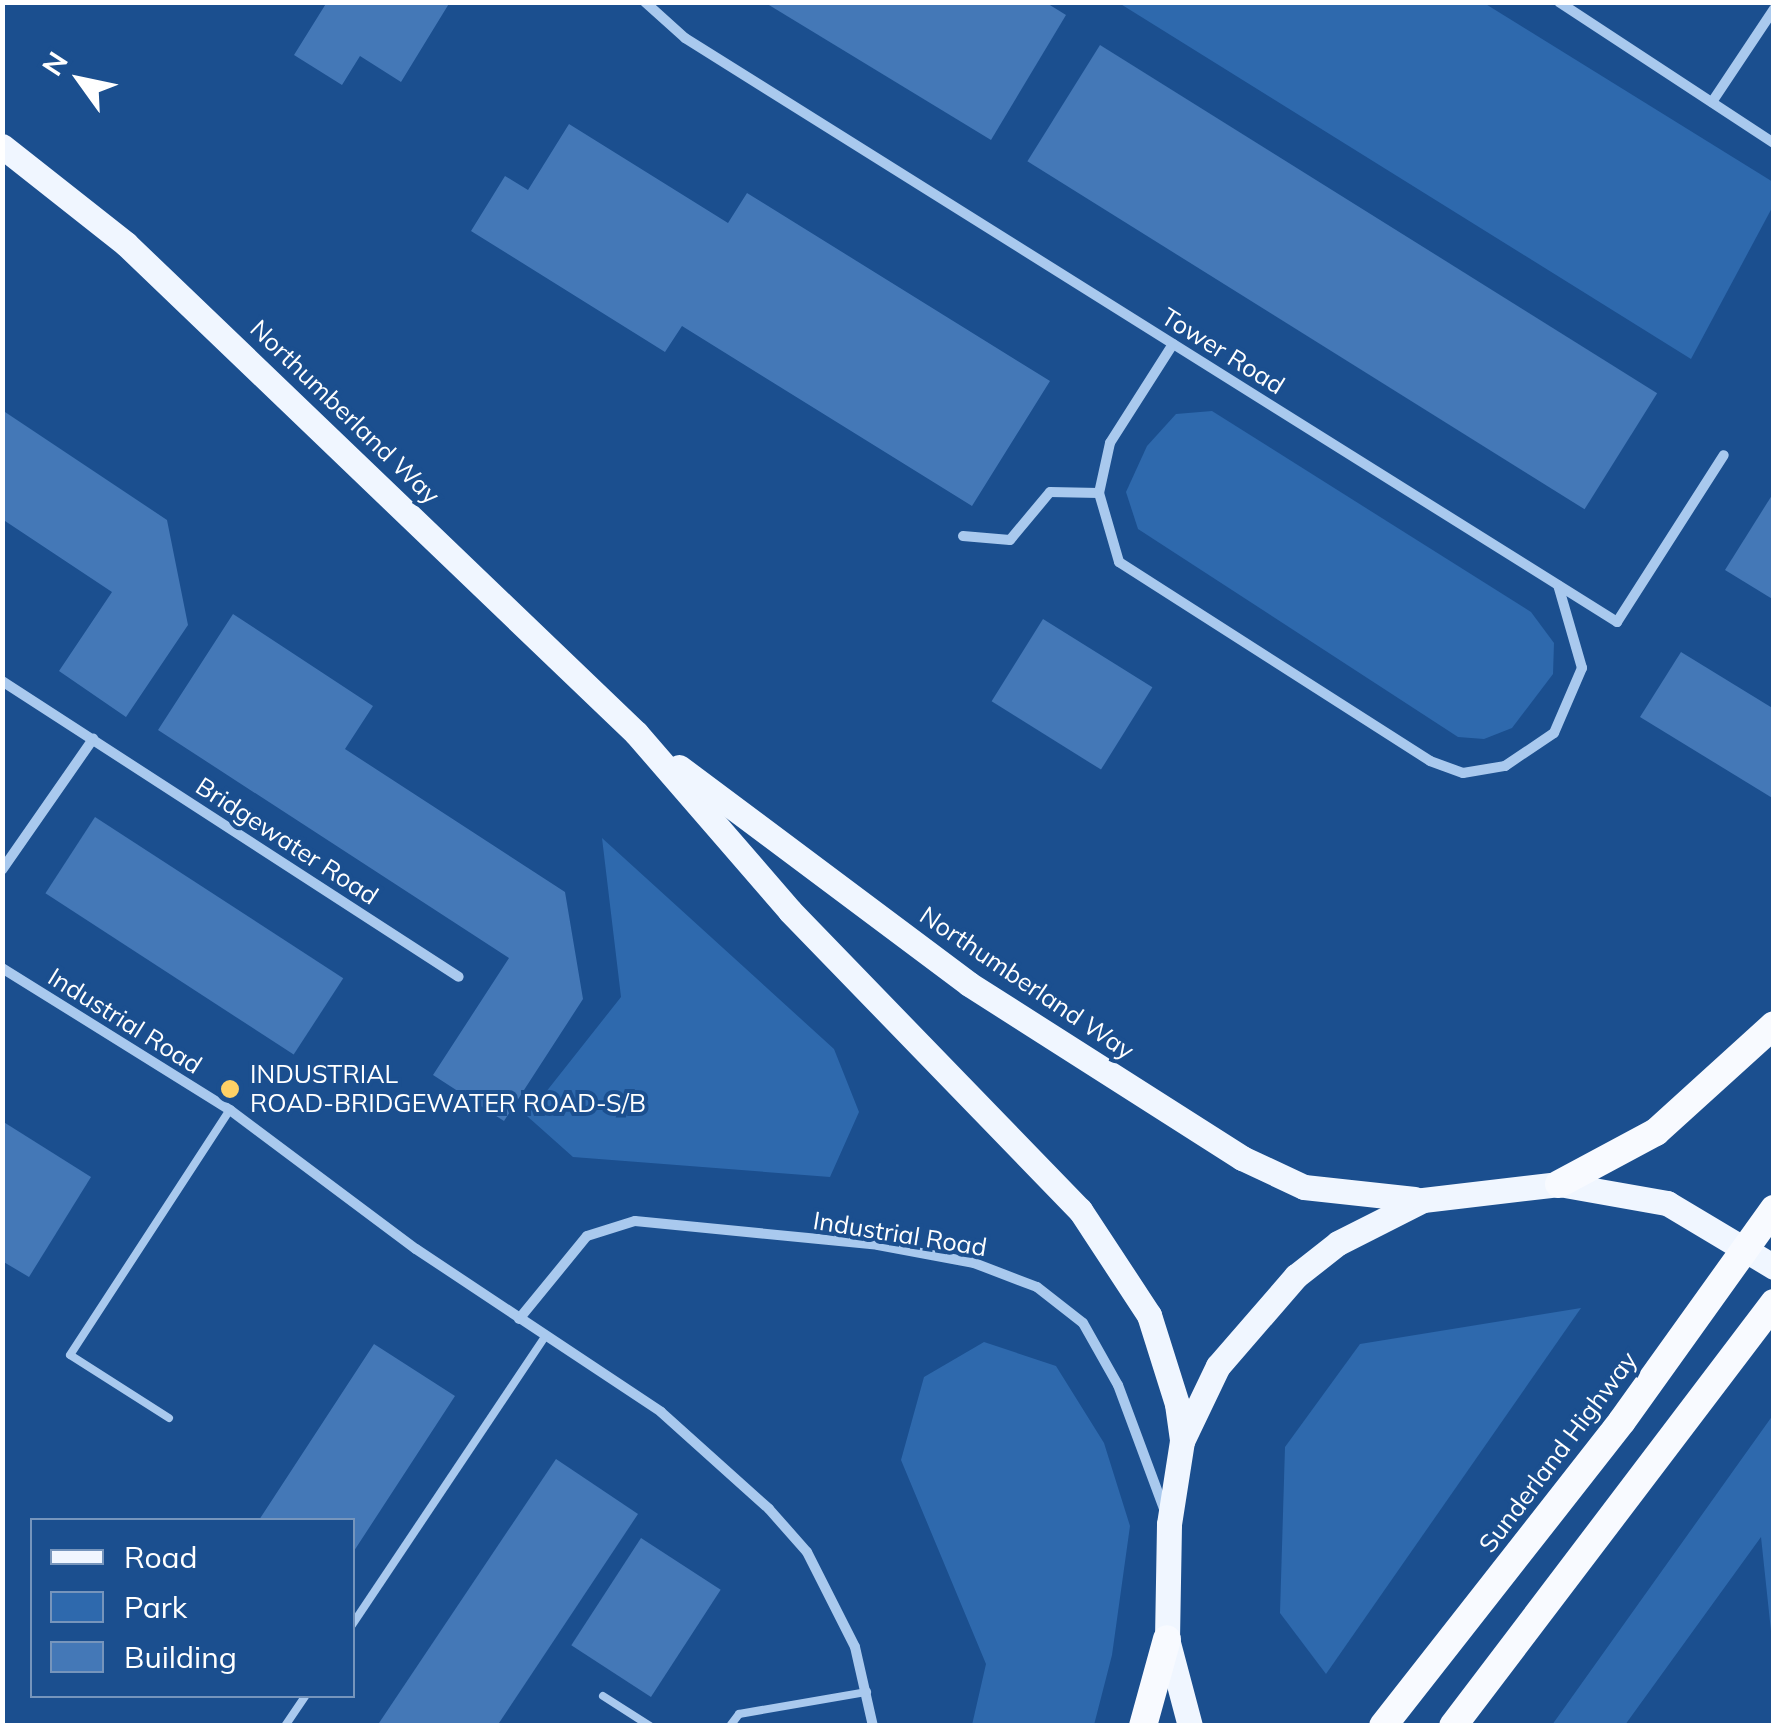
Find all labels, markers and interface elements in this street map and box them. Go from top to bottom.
north arrow [30,30,130,130]
text: N [34,45,75,82]
street label: Tower Road [1156,301,1290,401]
street label: Northumberland Way [244,314,446,510]
street label: Bridgewater Road [190,771,384,911]
street label: Northumberland Way [914,900,1140,1066]
street label: Industrial Road [43,962,207,1080]
place label: INDUSTRIAL ROAD-BRIDGEWATER ROAD-S/B [250,1060,646,1119]
marker: INDUSTRIAL ROAD-BRIDGEWATER ROAD-S/B [219,1078,241,1100]
street label: Industrial Road [811,1205,989,1263]
street label: Sunderland Highway [1473,1346,1643,1558]
legend [30,1518,355,1698]
text: Road [124,1538,198,1576]
text: Park [124,1588,187,1626]
text: Building [124,1638,237,1676]

